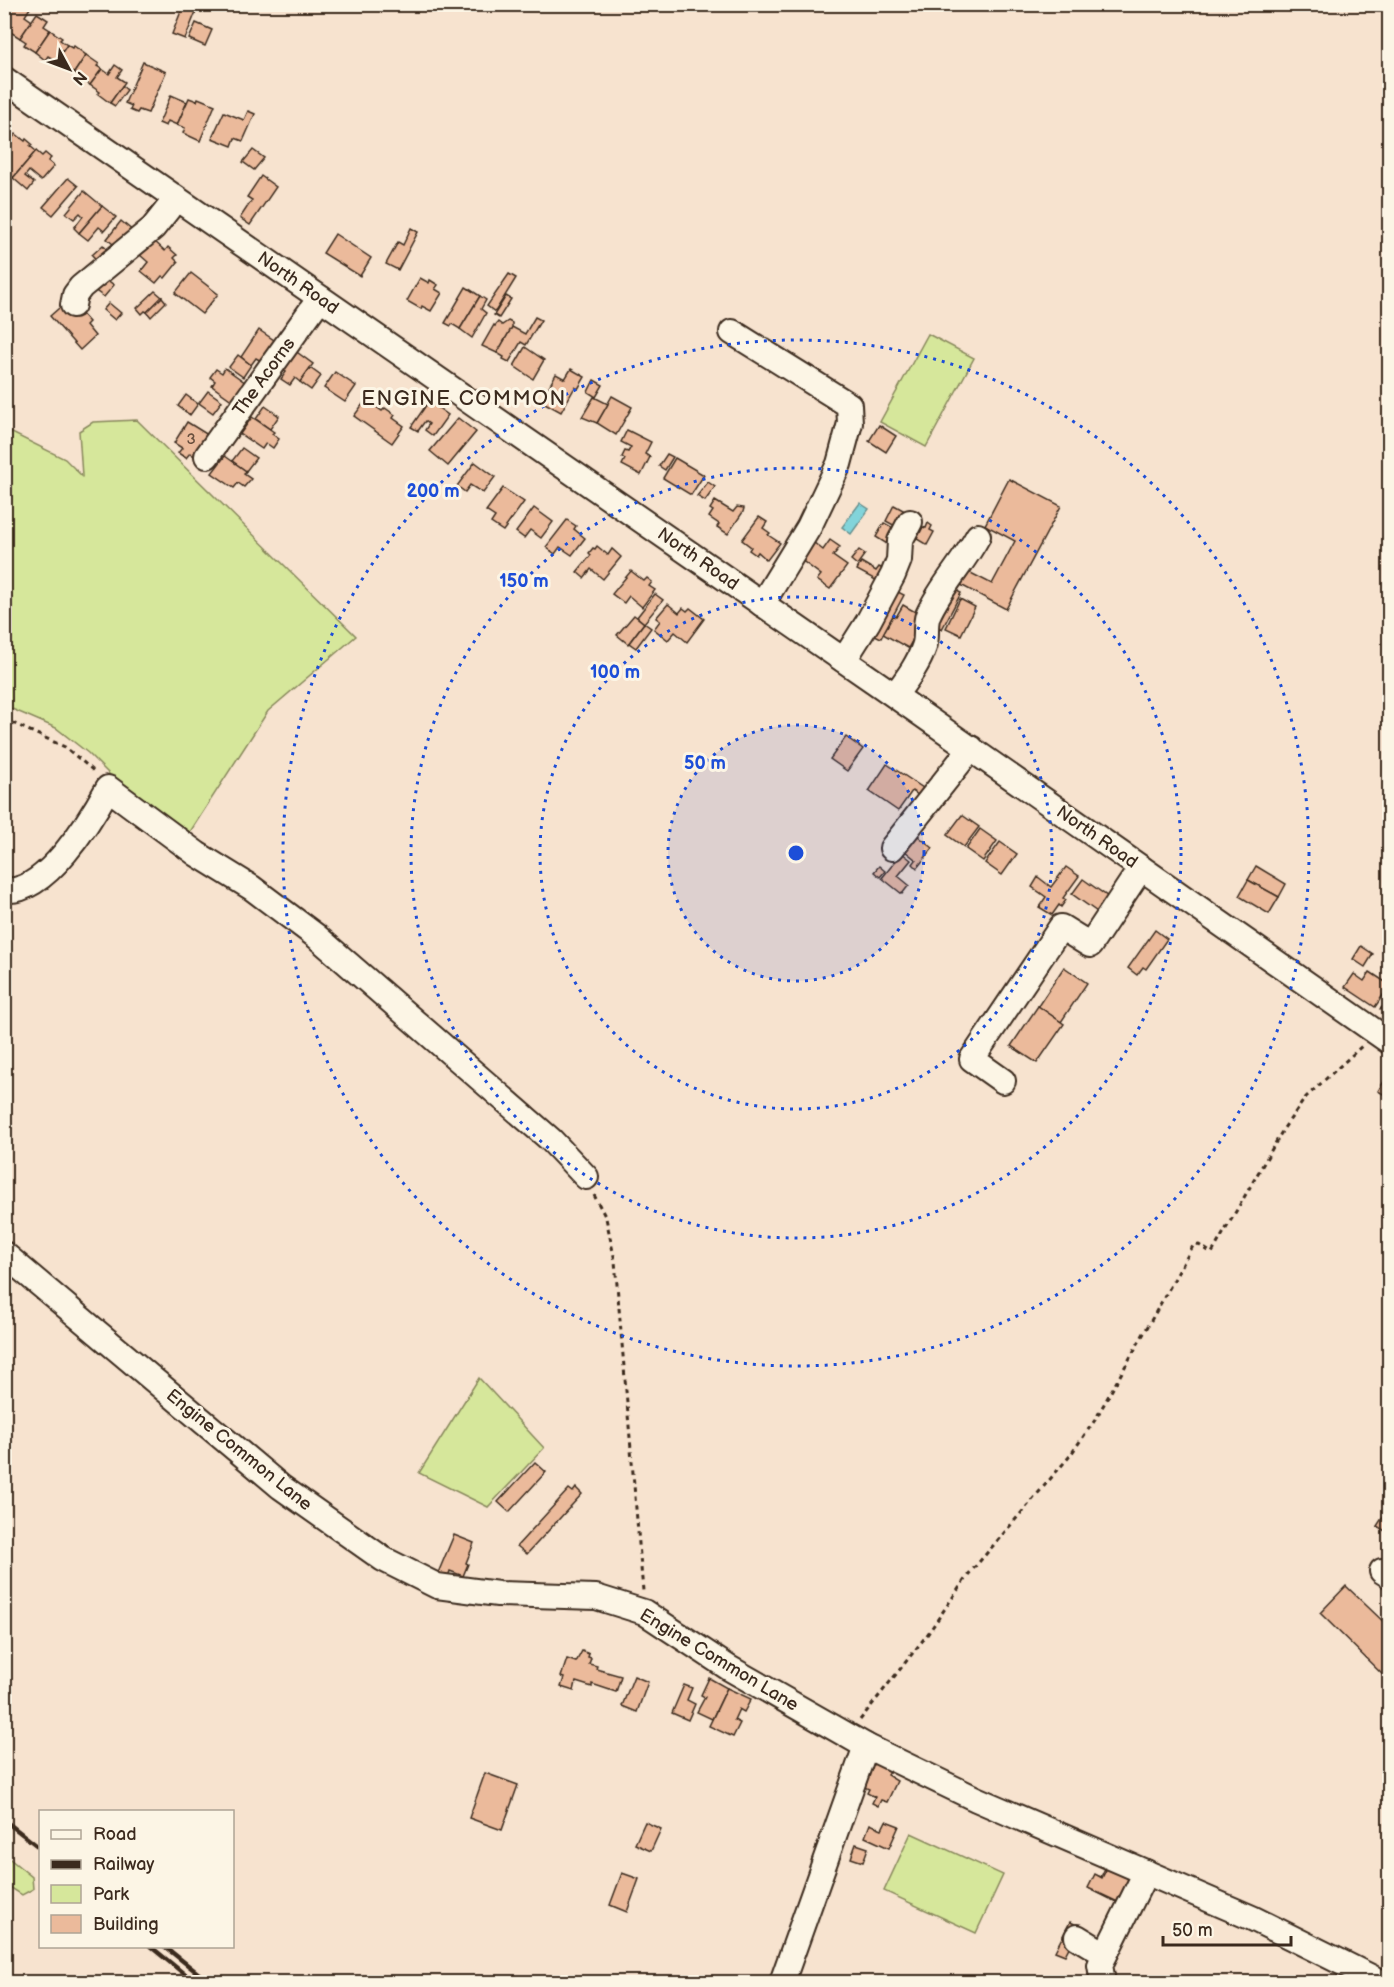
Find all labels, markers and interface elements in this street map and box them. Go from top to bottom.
north arrow [39,39,99,99]
text: N [68,67,90,89]
street label: North Road [253,247,343,319]
street label: The Acorns [229,334,300,420]
district label: ENGINE COMMON [361,386,567,411]
house number: 3 [186,430,196,449]
text: 200 m [406,481,460,502]
street label: North Road [653,523,743,595]
text: 150 m [499,571,549,592]
text: 100 m [590,662,640,683]
text: 50 m [684,753,726,774]
street label: North Road [1052,801,1142,873]
centre of rings [786,843,806,863]
street label: Engine Common Lane [162,1385,316,1515]
street label: Engine Common Lane [636,1604,802,1716]
legend [39,1810,234,1948]
text: Road [93,1824,137,1845]
text: Railway [93,1854,155,1875]
text: Park [93,1884,129,1905]
scale bar [1163,1909,1290,1947]
text: Building [93,1914,159,1935]
text: 50 m [1172,1920,1213,1941]

